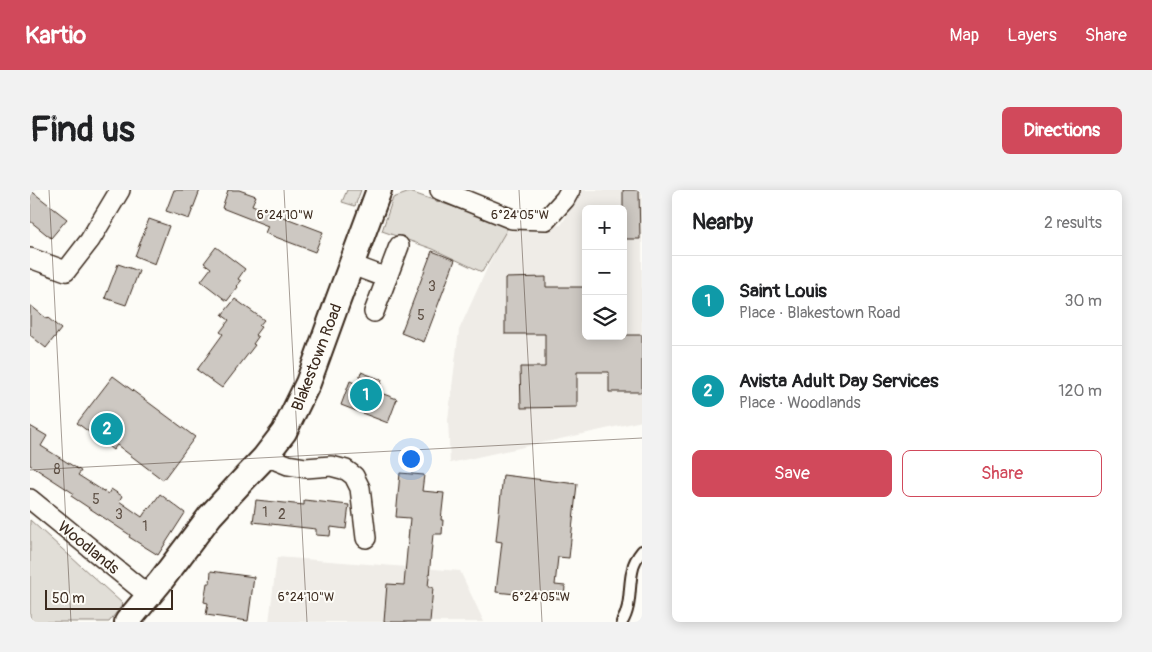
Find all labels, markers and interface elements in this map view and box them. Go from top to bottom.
text: Kartio [25,21,86,50]
text: Map [950,24,979,47]
text: Layers [1007,24,1057,47]
text: Share [1085,24,1127,47]
button: Directions [1002,107,1122,154]
text: Find us [30,108,135,152]
map controls [582,205,627,340]
button: + [582,205,627,250]
text: 6°24'10"W [257,208,313,223]
text: 6°24'05"W [491,208,549,223]
text: Nearby [692,209,753,236]
text: 2 results [1044,213,1102,233]
button: − [582,250,627,295]
house number: 3 [428,278,436,295]
text: Saint Louis [739,279,827,303]
text: 1 [705,291,711,311]
text: 30 m [1064,291,1102,311]
button: layers [582,295,627,340]
street label: Blakestown Road [287,301,347,414]
text: Place · Blakestown Road [739,303,901,323]
house number: 5 [417,307,425,324]
text: Avista Adult Day Services [739,369,938,393]
pin: 1 [350,376,382,414]
text: 2 [704,381,712,401]
text: 120 m [1058,381,1102,401]
text: Place · Woodlands [739,393,861,413]
pin: 2 [91,410,123,448]
your location [398,446,424,472]
button: Save [692,450,892,497]
button: Share [902,450,1102,497]
house number: 8 [53,461,61,478]
house number: 5 [92,491,100,508]
house number: 1 [262,504,268,521]
house number: 3 [115,506,123,523]
house number: 2 [278,506,286,523]
street label: Woodlands [54,517,123,579]
house number: 1 [142,518,148,535]
scale bar [45,587,172,610]
text: 50 m [52,590,85,607]
text: 6°24'10"W [278,590,334,605]
text: 6°24'05"W [512,590,570,605]

